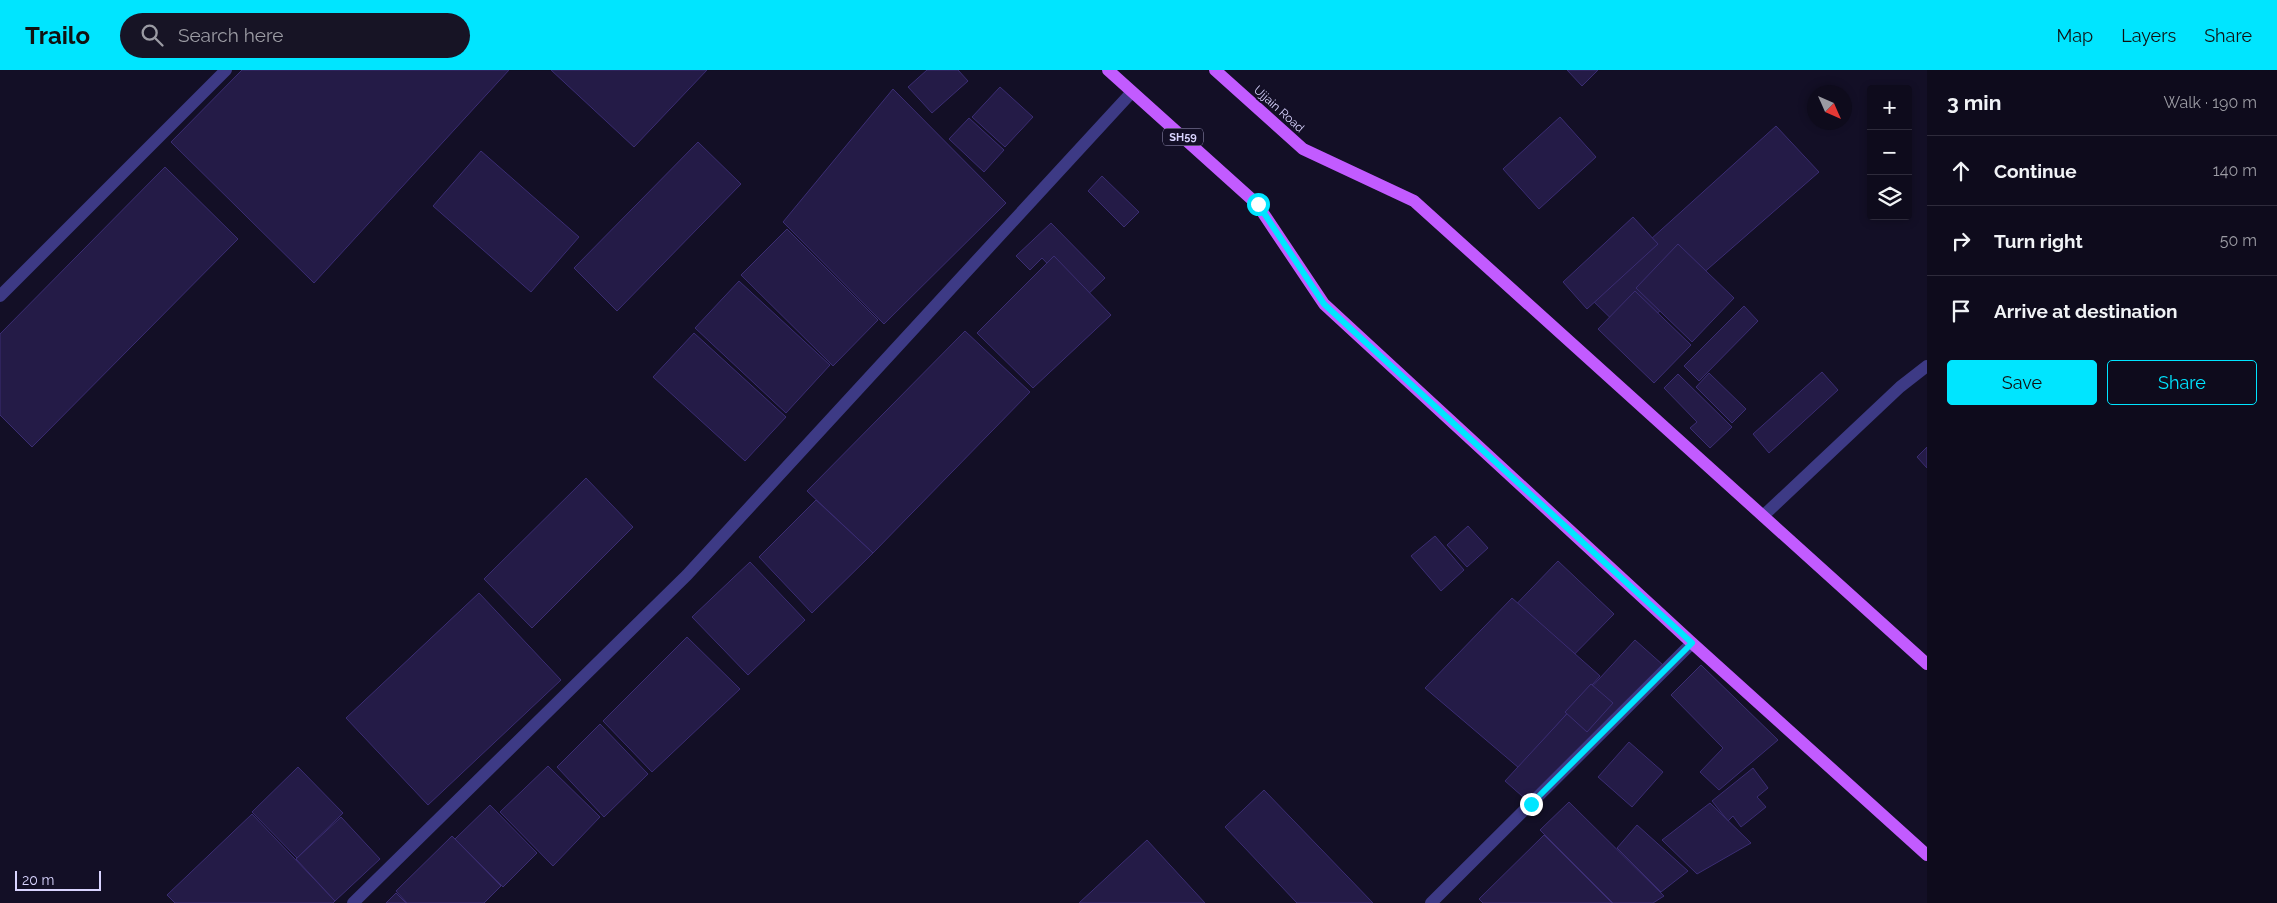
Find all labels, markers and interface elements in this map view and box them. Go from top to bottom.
search box [120,13,470,58]
text: Trailo [25,21,90,50]
icon: search [138,21,166,49]
text: Search here [178,24,283,46]
text: Map [2057,25,2093,46]
text: Layers [2121,25,2176,46]
text: Share [2204,25,2252,46]
street label: Ujjain Road [1251,83,1307,135]
north arrow [1807,85,1852,130]
map controls [1867,85,1912,220]
button: + [1867,85,1912,130]
text: 3 min [1947,90,2001,115]
text: Walk · 190 m [2164,93,2257,112]
road number: SH59 [1163,128,1203,146]
button: − [1867,130,1912,175]
icon: ahead [1947,157,1975,185]
text: Continue [1994,160,2077,182]
text: 140 m [2213,161,2257,180]
button: layers [1867,175,1912,220]
route start [1247,193,1270,216]
icon: right [1947,227,1975,255]
text: Turn right [1994,230,2083,252]
text: 50 m [2220,231,2257,250]
icon: arrive [1947,297,1975,325]
text: Arrive at destination [1994,300,2178,322]
button: Save [1947,360,2097,405]
button: Share [2107,360,2257,405]
route end [1520,793,1543,816]
scale bar [15,868,101,891]
text: 20 m [22,872,54,888]

